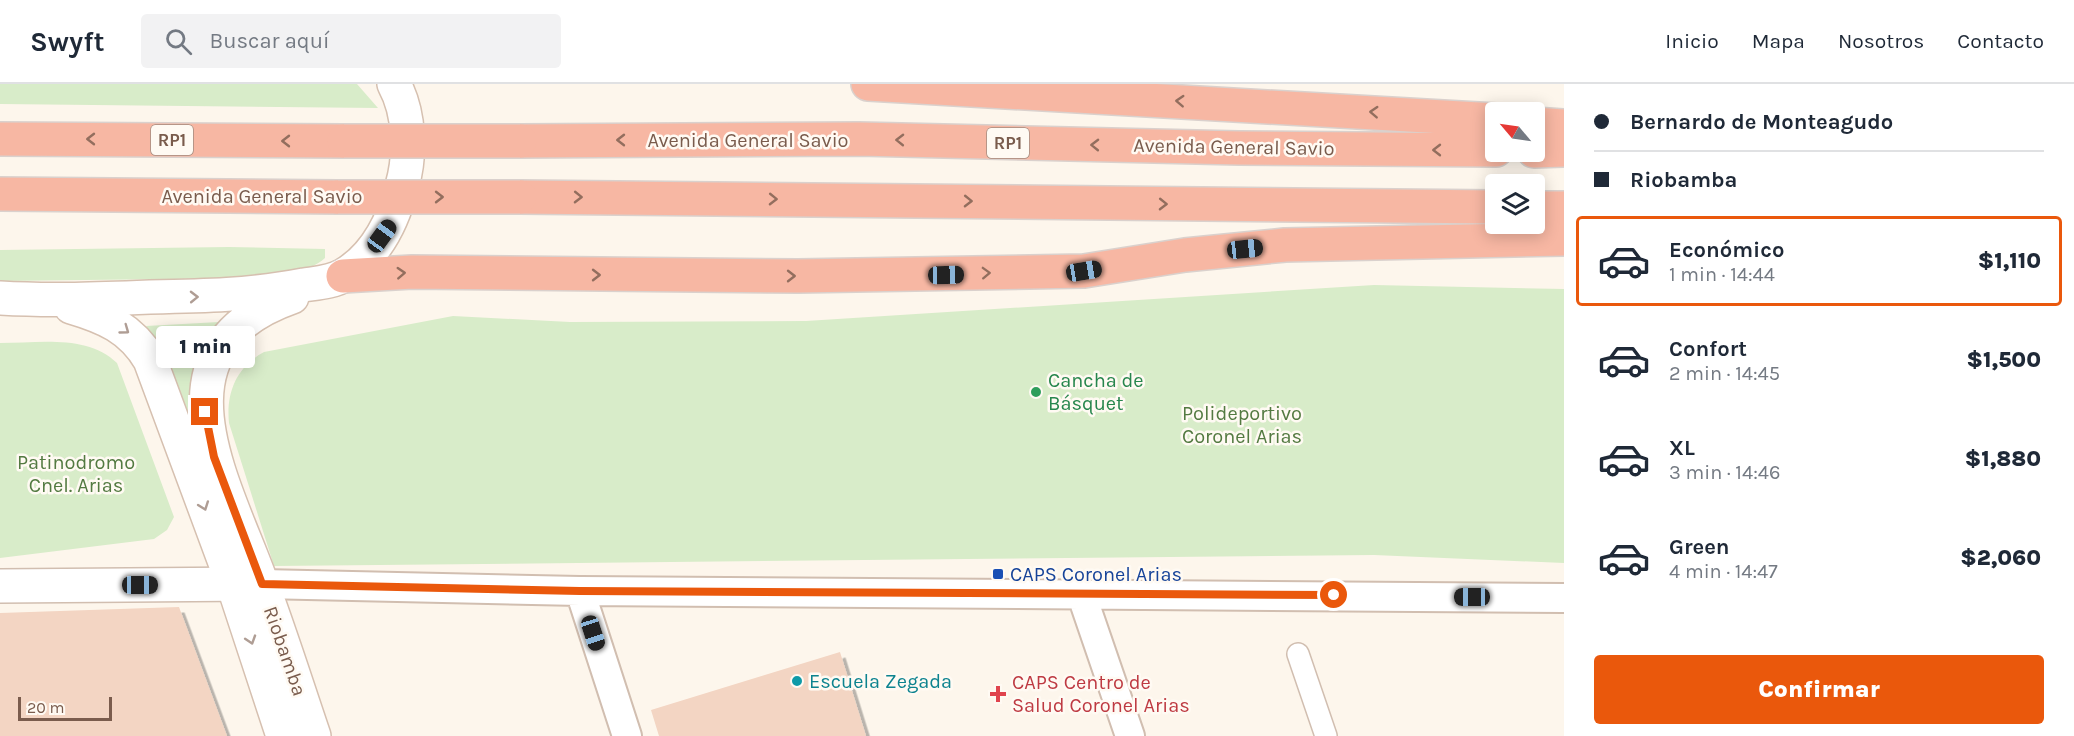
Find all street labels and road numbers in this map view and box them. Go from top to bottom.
road number: RP1 [151,125,193,155]
road number: RP1 [987,128,1029,158]
street label: Avenida General Savio [647,129,849,152]
street label: Avenida General Savio [1133,134,1335,160]
street label: Avenida General Savio [161,185,363,208]
street label: Riobamba [259,603,311,699]

